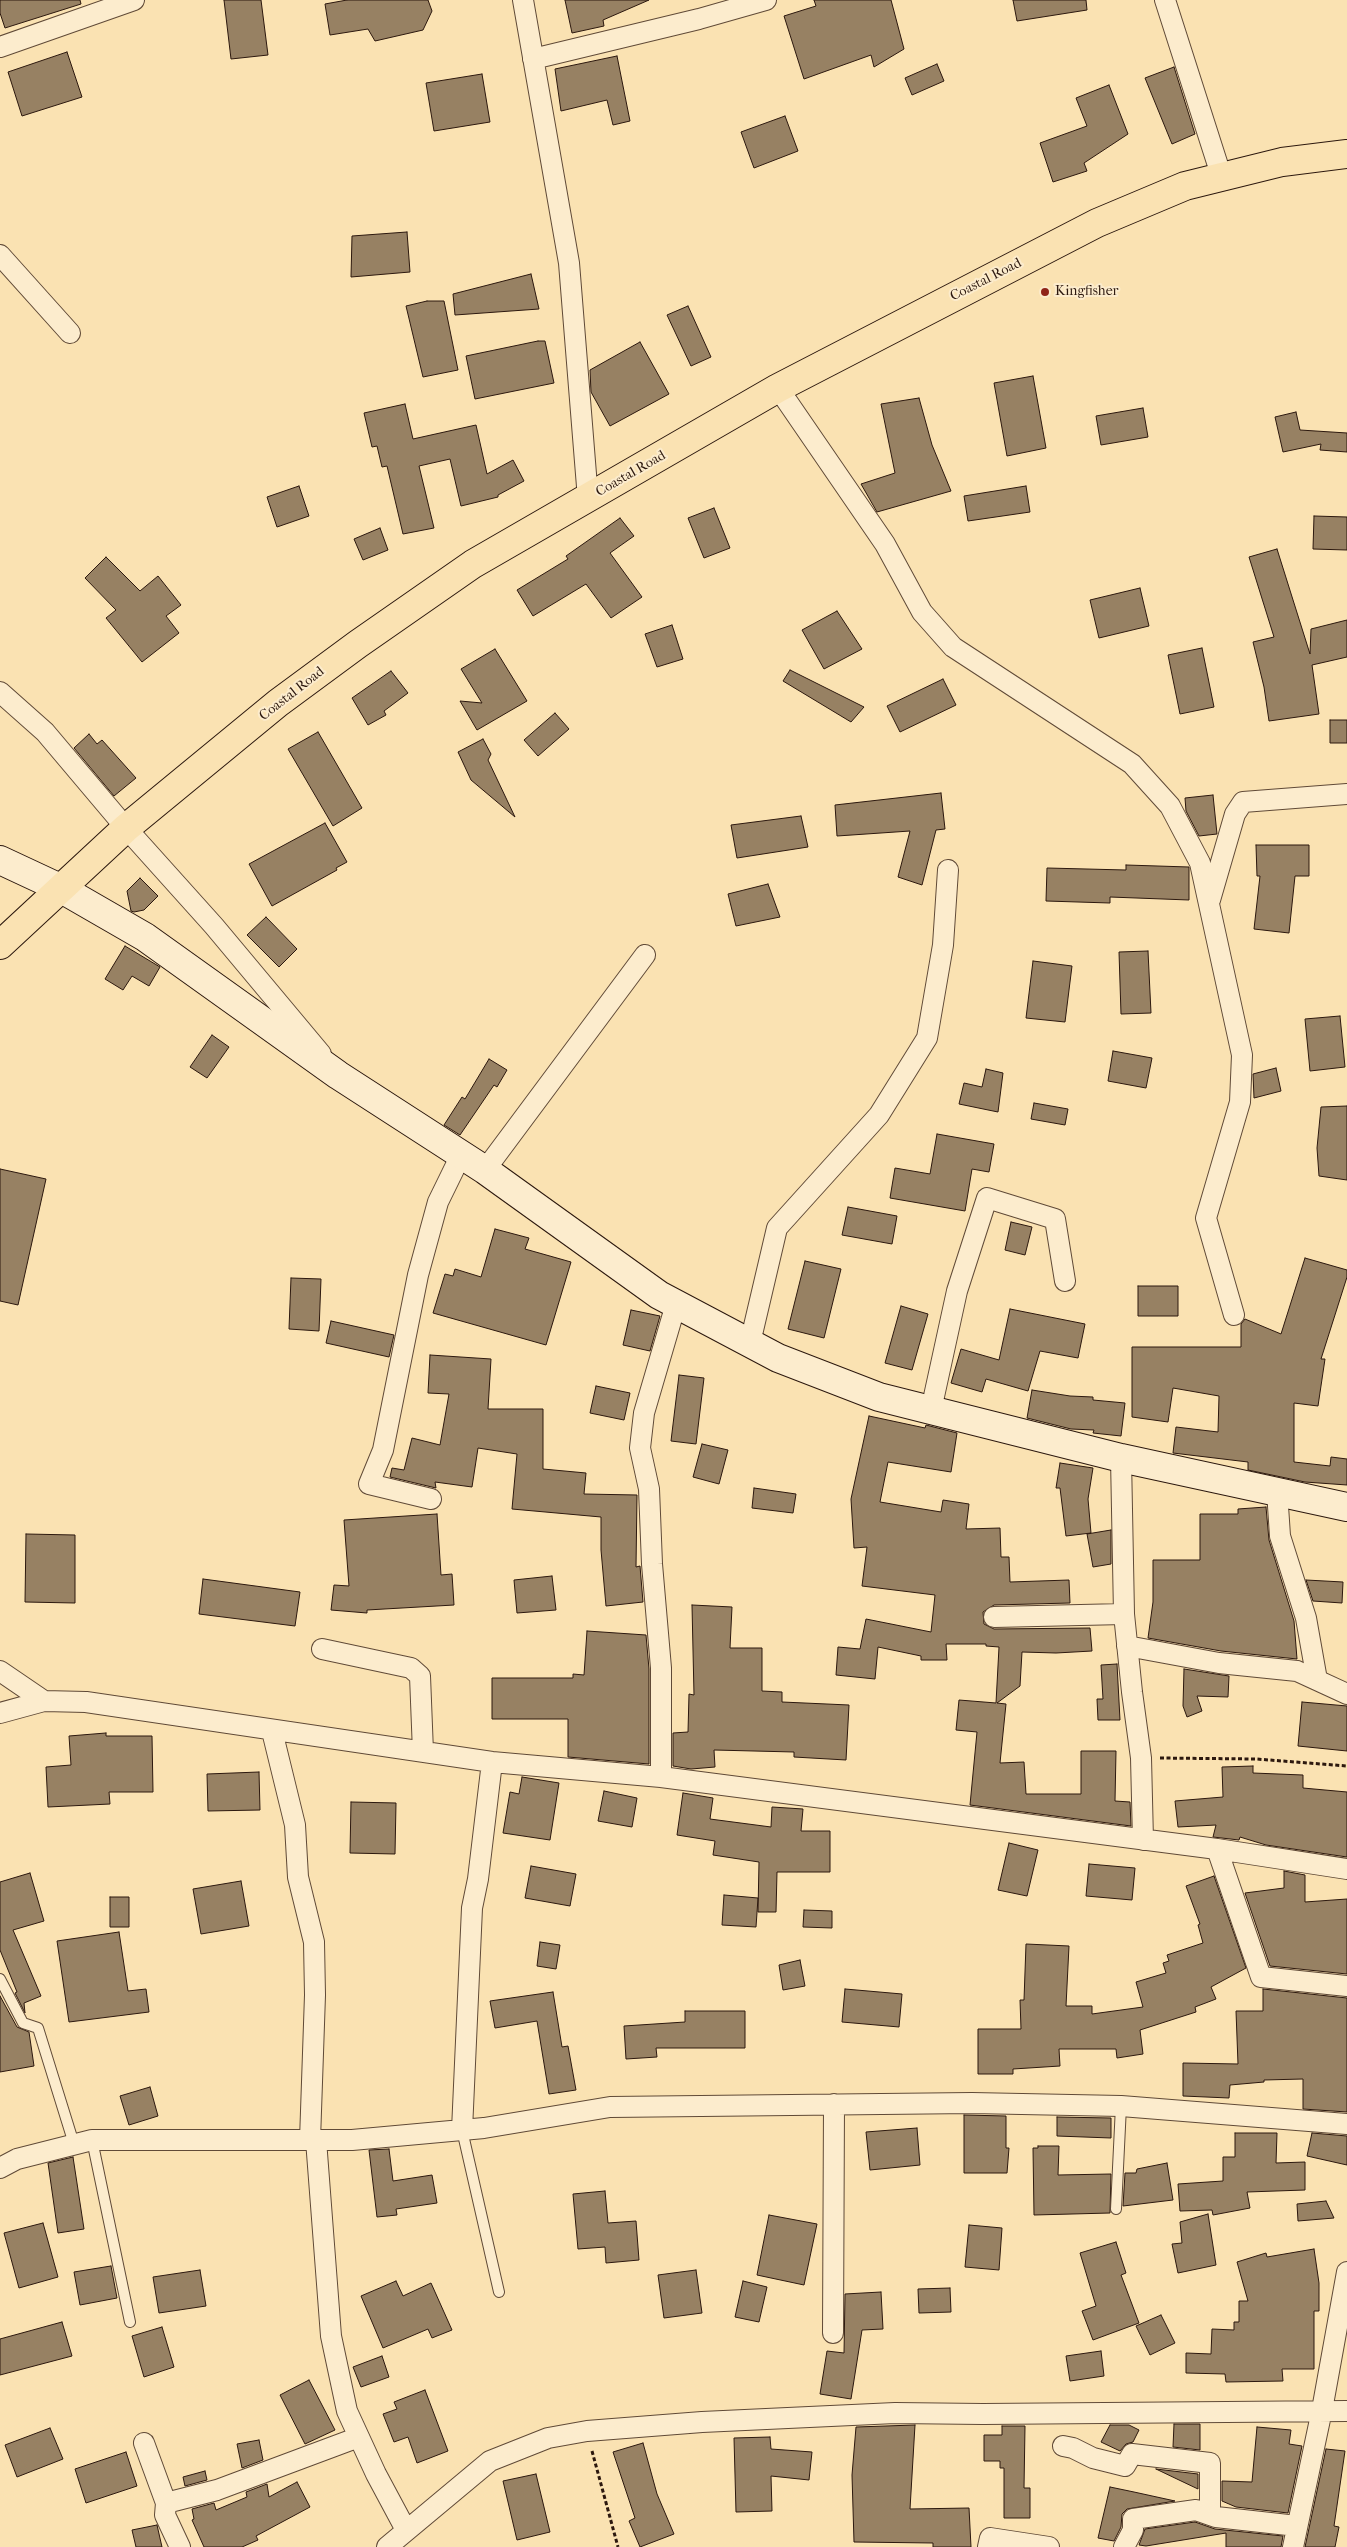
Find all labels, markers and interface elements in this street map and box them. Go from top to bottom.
street label: Coastal Road [948,255,1024,305]
place label: Kingfisher [1055,284,1119,300]
marker: Kingfisher [1039,286,1051,298]
street label: Coastal Road [593,447,669,501]
street label: Coastal Road [256,663,328,725]

